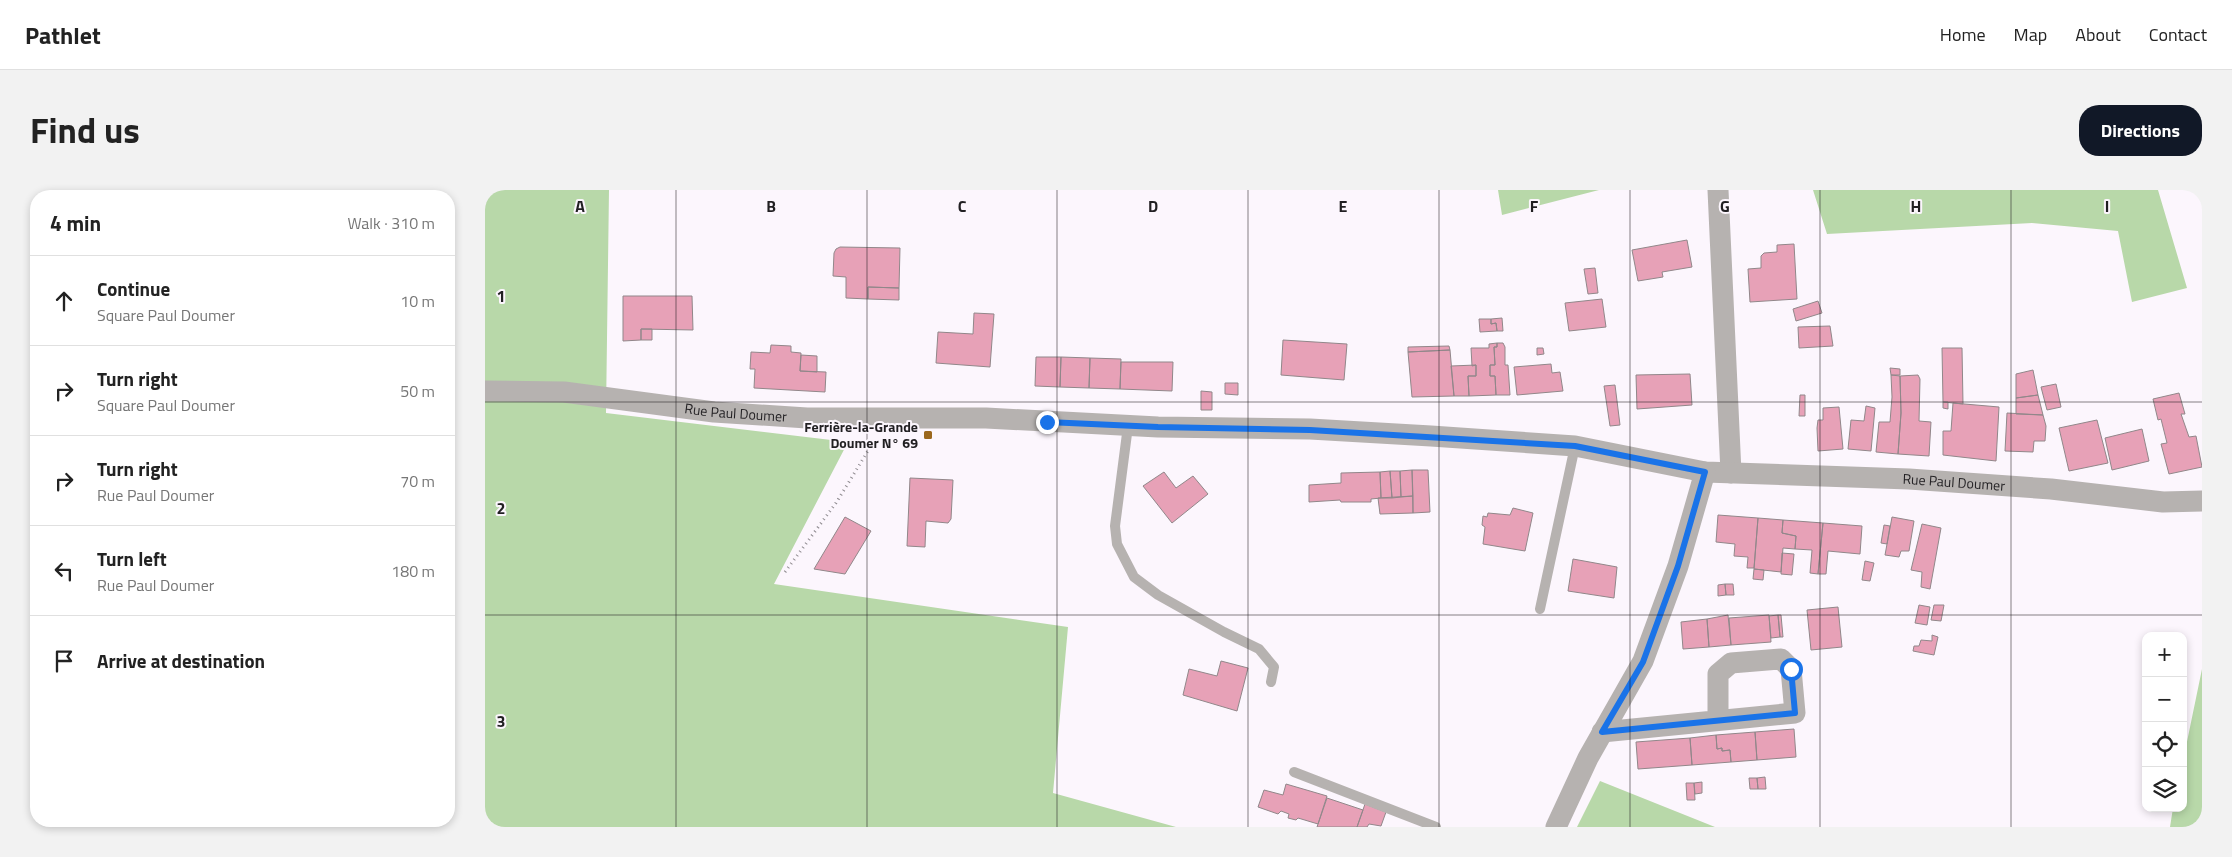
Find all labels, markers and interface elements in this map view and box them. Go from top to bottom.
text: Pathlet [25,17,101,53]
text: Home [1940,21,1986,48]
text: Map [2014,21,2047,48]
text: About [2075,21,2121,48]
text: Contact [2149,21,2207,48]
text: Find us [30,103,140,157]
button: Directions [2079,105,2202,156]
text: A [575,194,585,218]
text: B [766,194,776,218]
text: C [958,194,967,218]
text: D [1148,194,1158,218]
text: E [1339,194,1348,218]
text: F [1530,194,1539,218]
text: G [1720,194,1730,218]
text: H [1911,194,1921,218]
text: I [2105,194,2109,218]
text: 4 min [50,207,101,239]
text: Walk · 310 m [347,211,435,235]
text: Continue [97,274,170,303]
text: 1 [497,284,505,308]
icon: ahead [50,287,78,315]
text: 10 m [400,289,435,313]
text: Square Paul Doumer [97,303,235,327]
text: Turn right [97,364,178,393]
icon: right [50,377,78,405]
text: 50 m [400,379,435,403]
text: Square Paul Doumer [97,393,235,417]
street label: Rue Paul Doumer [683,397,788,427]
route end [1036,411,1059,434]
place label: Ferrière-la-Grande Doumer N° 69 [804,416,918,453]
marker: Ferrière-la-Grande Doumer N° 69 [922,429,934,441]
text: Turn right [97,454,178,483]
icon: right [50,467,78,495]
street label: Rue Paul Doumer [1902,468,2006,496]
text: 70 m [400,469,435,493]
text: Rue Paul Doumer [97,483,214,507]
text: 2 [497,496,505,520]
text: Turn left [97,544,167,573]
icon: left [50,557,78,585]
text: 180 m [391,559,435,583]
text: Rue Paul Doumer [97,573,214,597]
map controls [2142,632,2187,812]
button: + [2142,632,2187,677]
text: Arrive at destination [97,646,265,675]
icon: arrive [50,647,78,675]
route start [1780,658,1803,681]
button: − [2142,677,2187,722]
text: 3 [497,709,505,733]
button: locate [2142,722,2187,767]
button: layers [2142,767,2187,812]

